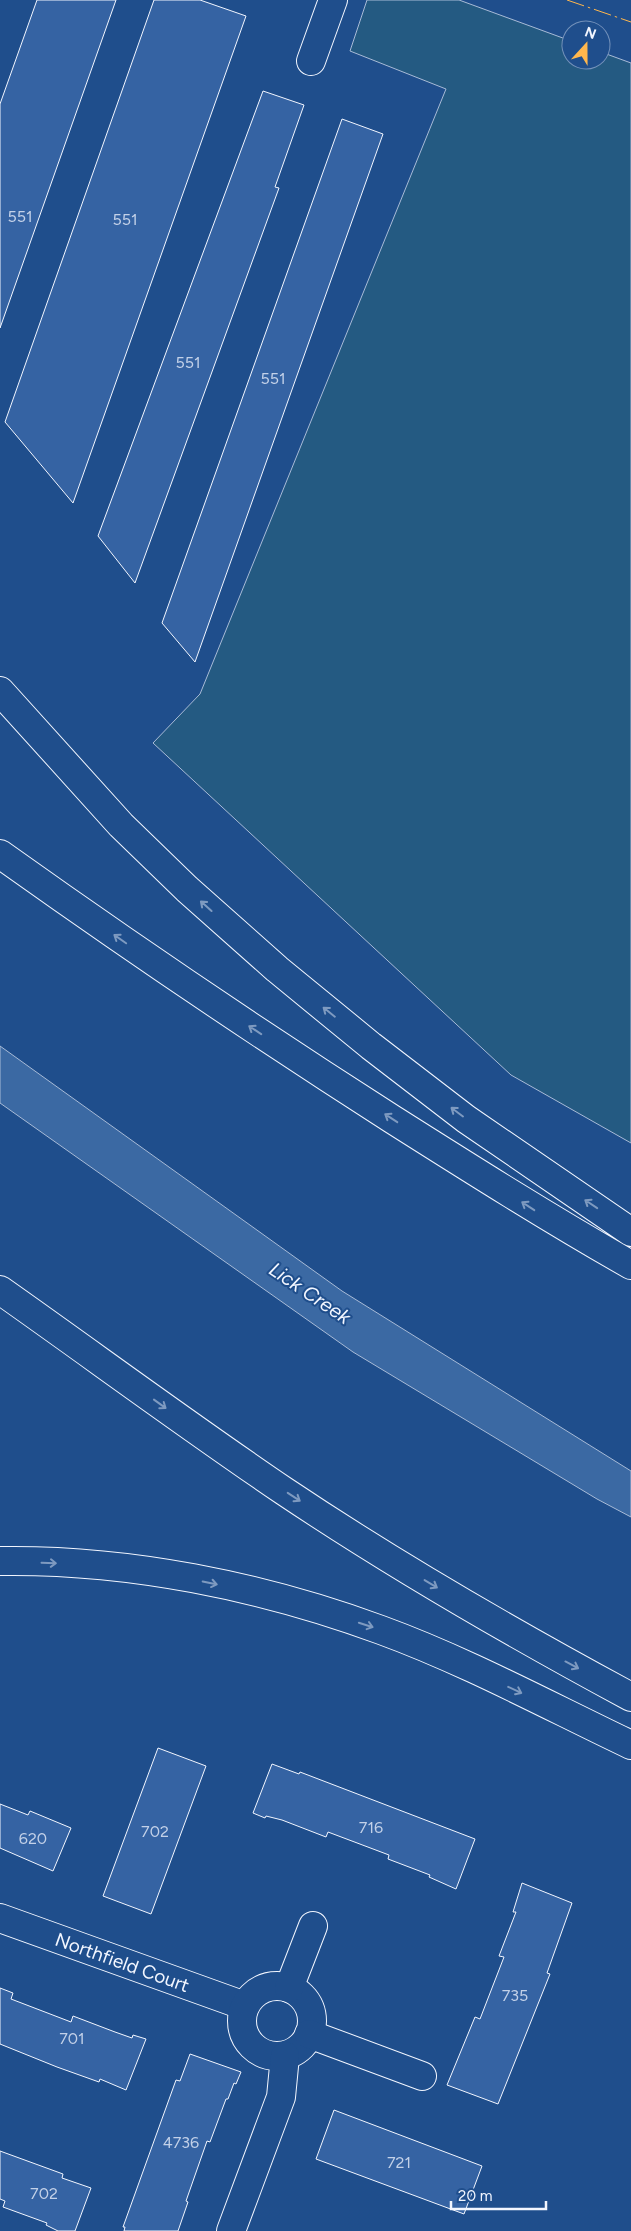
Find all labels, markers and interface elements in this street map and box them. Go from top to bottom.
north arrow [561,20,611,70]
text: N [582,23,599,43]
house number: 551 [7,207,33,226]
house number: 551 [112,210,138,229]
house number: 551 [175,353,201,372]
house number: 551 [260,369,286,388]
one-way arrow [200,900,213,911]
one-way arrow [113,934,127,944]
one-way arrow [323,1006,336,1017]
one-way arrow [248,1025,262,1035]
one-way arrow [451,1106,464,1117]
one-way arrow [385,1113,399,1123]
one-way arrow [584,1199,598,1209]
one-way arrow [522,1200,536,1210]
water label: Lick Creek [265,1257,356,1330]
one-way arrow [153,1399,166,1410]
one-way arrow [286,1492,300,1502]
one-way arrow [40,1558,56,1567]
one-way arrow [201,1578,217,1588]
one-way arrow [423,1580,437,1590]
one-way arrow [358,1621,374,1631]
one-way arrow [564,1660,579,1670]
one-way arrow [507,1686,522,1696]
house number: 716 [359,1818,383,1837]
house number: 702 [141,1822,169,1841]
house number: 620 [19,1829,47,1848]
street label: Northfield Court [52,1928,192,1997]
house number: 735 [502,1986,528,2005]
house number: 701 [59,2029,85,2048]
house number: 4736 [163,2133,199,2152]
house number: 721 [387,2153,411,2172]
scale bar [451,2178,546,2210]
house number: 702 [30,2184,58,2203]
text: 20 m [458,2187,492,2205]

